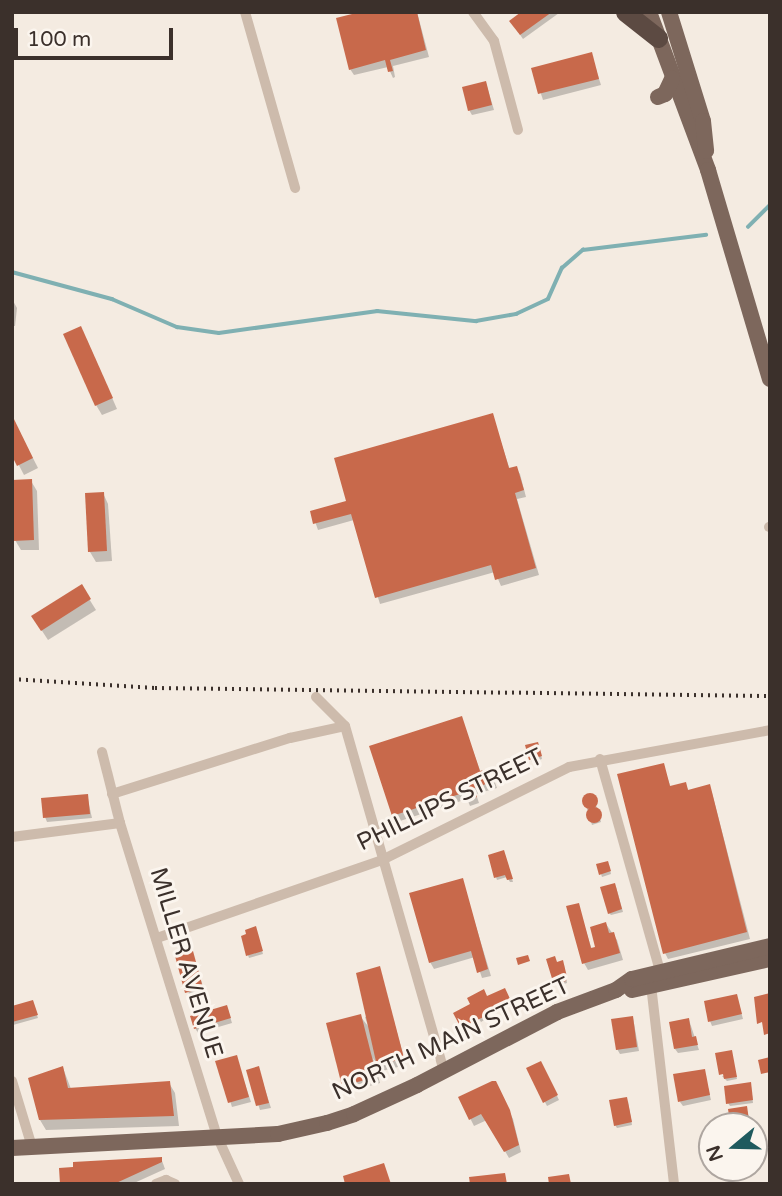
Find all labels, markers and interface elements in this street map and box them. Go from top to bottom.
scale bar [18,14,177,58]
text: 100 m [27,27,91,52]
street label: PHILLIPS STREET [352,742,548,858]
street label: MILLER AVENUE [143,864,229,1062]
street label: NORTH MAIN STREET [328,971,574,1107]
north arrow [698,1112,768,1182]
text: N [702,1142,728,1164]

